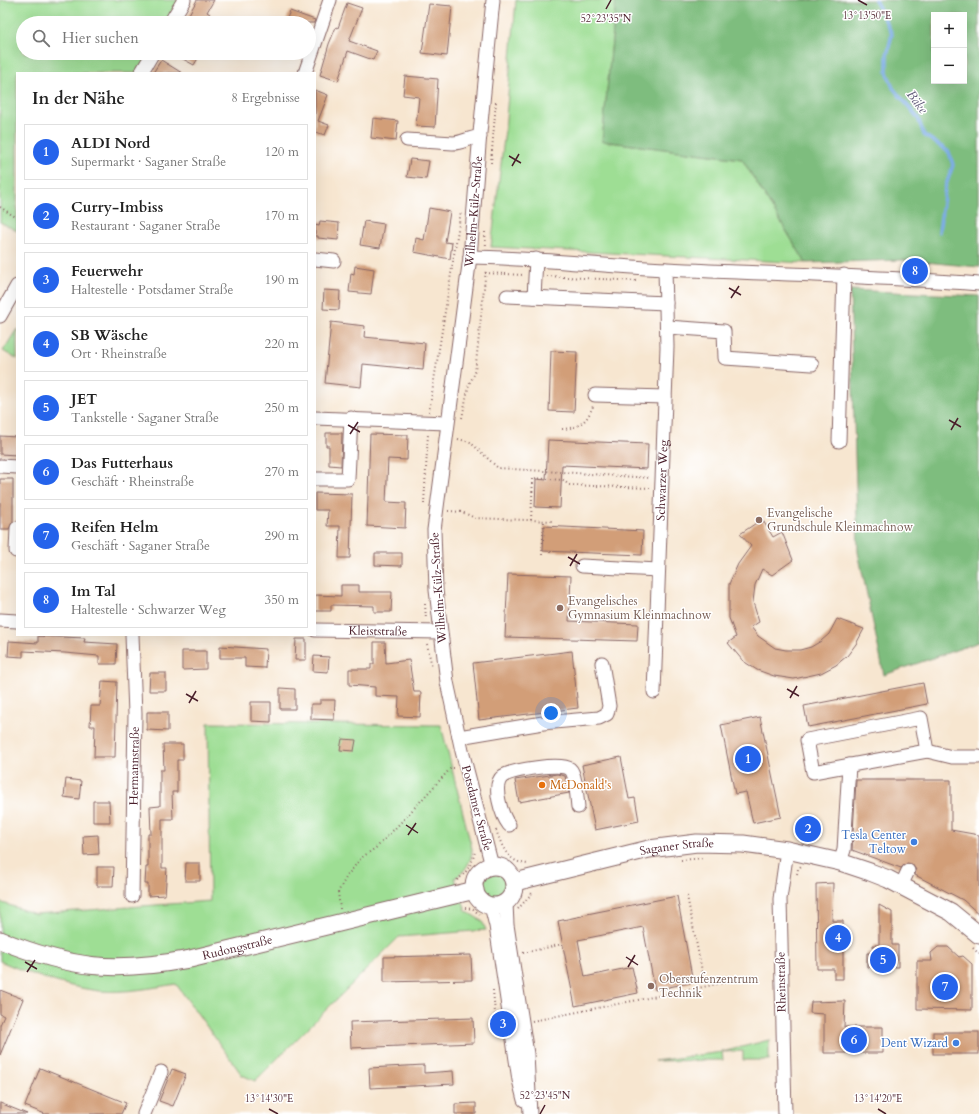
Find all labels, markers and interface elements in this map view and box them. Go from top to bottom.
text: 13°13'50"E [843,9,891,23]
text: 52°23'35"N [581,12,632,26]
map controls [931,12,967,84]
button: + [931,12,967,48]
search box [16,16,316,60]
icon: search [30,27,52,49]
text: Hier suchen [62,28,139,48]
button: − [931,48,967,84]
water label: Bäke [902,86,932,118]
text: In der Nähe [32,87,125,110]
text: 8 Ergebnisse [231,89,300,107]
text: ALDI Nord [71,133,150,153]
text: 1 [43,143,49,161]
text: 120 m [265,143,299,161]
text: Supermarkt · Saganer Straße [71,153,226,171]
street label: Wilhelm-Külz-Straße [461,155,486,269]
text: Curry-Imbiss [71,197,163,217]
text: 2 [43,207,49,225]
text: 170 m [265,207,299,225]
text: Restaurant · Saganer Straße [71,217,220,235]
pin: 8 [902,256,928,286]
text: Feuerwehr [71,261,143,281]
text: 3 [43,271,49,289]
text: 190 m [265,271,299,289]
text: Haltestelle · Potsdamer Straße [71,281,233,299]
text: SB Wäsche [71,325,148,345]
text: 4 [43,335,49,353]
text: 220 m [265,335,299,353]
text: Ort · Rheinstraße [71,345,167,363]
text: JET [71,389,97,409]
text: 5 [43,399,49,417]
text: 250 m [265,399,299,417]
text: Tankstelle · Saganer Straße [71,409,219,427]
street label: Schwarzer Weg [652,439,672,521]
text: Das Futterhaus [71,453,173,473]
text: 6 [43,463,49,481]
text: 270 m [265,463,299,481]
text: Geschäft · Rheinstraße [71,473,194,491]
place label: Evangelische Grundschule Kleinmachnow [767,505,913,535]
marker: Evangelische Grundschule Kleinmachnow [754,515,764,525]
text: Reifen Helm [71,517,158,537]
text: 7 [43,527,49,545]
text: 290 m [265,527,299,545]
street label: Wilhelm-Külz-Straße [426,532,450,645]
text: Geschäft · Saganer Straße [71,537,210,555]
text: Im Tal [71,581,116,601]
text: 8 [43,591,49,609]
text: 350 m [265,591,299,609]
place label: Evangelisches Gymnasium Kleinmachnow [568,593,712,623]
text: Haltestelle · Schwarzer Weg [71,601,226,619]
marker: Evangelisches Gymnasium Kleinmachnow [555,603,565,613]
street label: Kleiststraße [349,623,407,639]
your location [541,703,561,723]
street label: Hermannstraße [125,726,143,806]
pin: 1 [735,744,761,774]
street label: Potsdamer Straße [458,763,496,853]
place label: McDonald's [550,777,611,793]
marker: McDonald's [537,780,547,790]
pin: 2 [795,814,821,844]
place label: Tesla Center Teltow [841,827,907,857]
street label: Saganer Straße [638,835,714,859]
marker: Tesla Center Teltow [909,837,919,847]
pin: 4 [825,923,851,953]
street label: Rudongstraße [201,931,274,964]
pin: 5 [870,945,896,975]
street label: Rheinstraße [772,952,790,1012]
place label: Oberstufenzentrum Technik [659,971,759,1001]
pin: 7 [932,972,958,1002]
marker: Oberstufenzentrum Technik [646,981,656,991]
pin: 3 [490,1009,516,1039]
pin: 6 [841,1025,867,1055]
place label: Dent Wizard [881,1035,949,1051]
marker: Dent Wizard [951,1038,961,1048]
text: 52°23'45"N [520,1089,571,1103]
text: 13°14'30"E [245,1092,293,1106]
text: 13°14'20"E [854,1092,902,1106]

